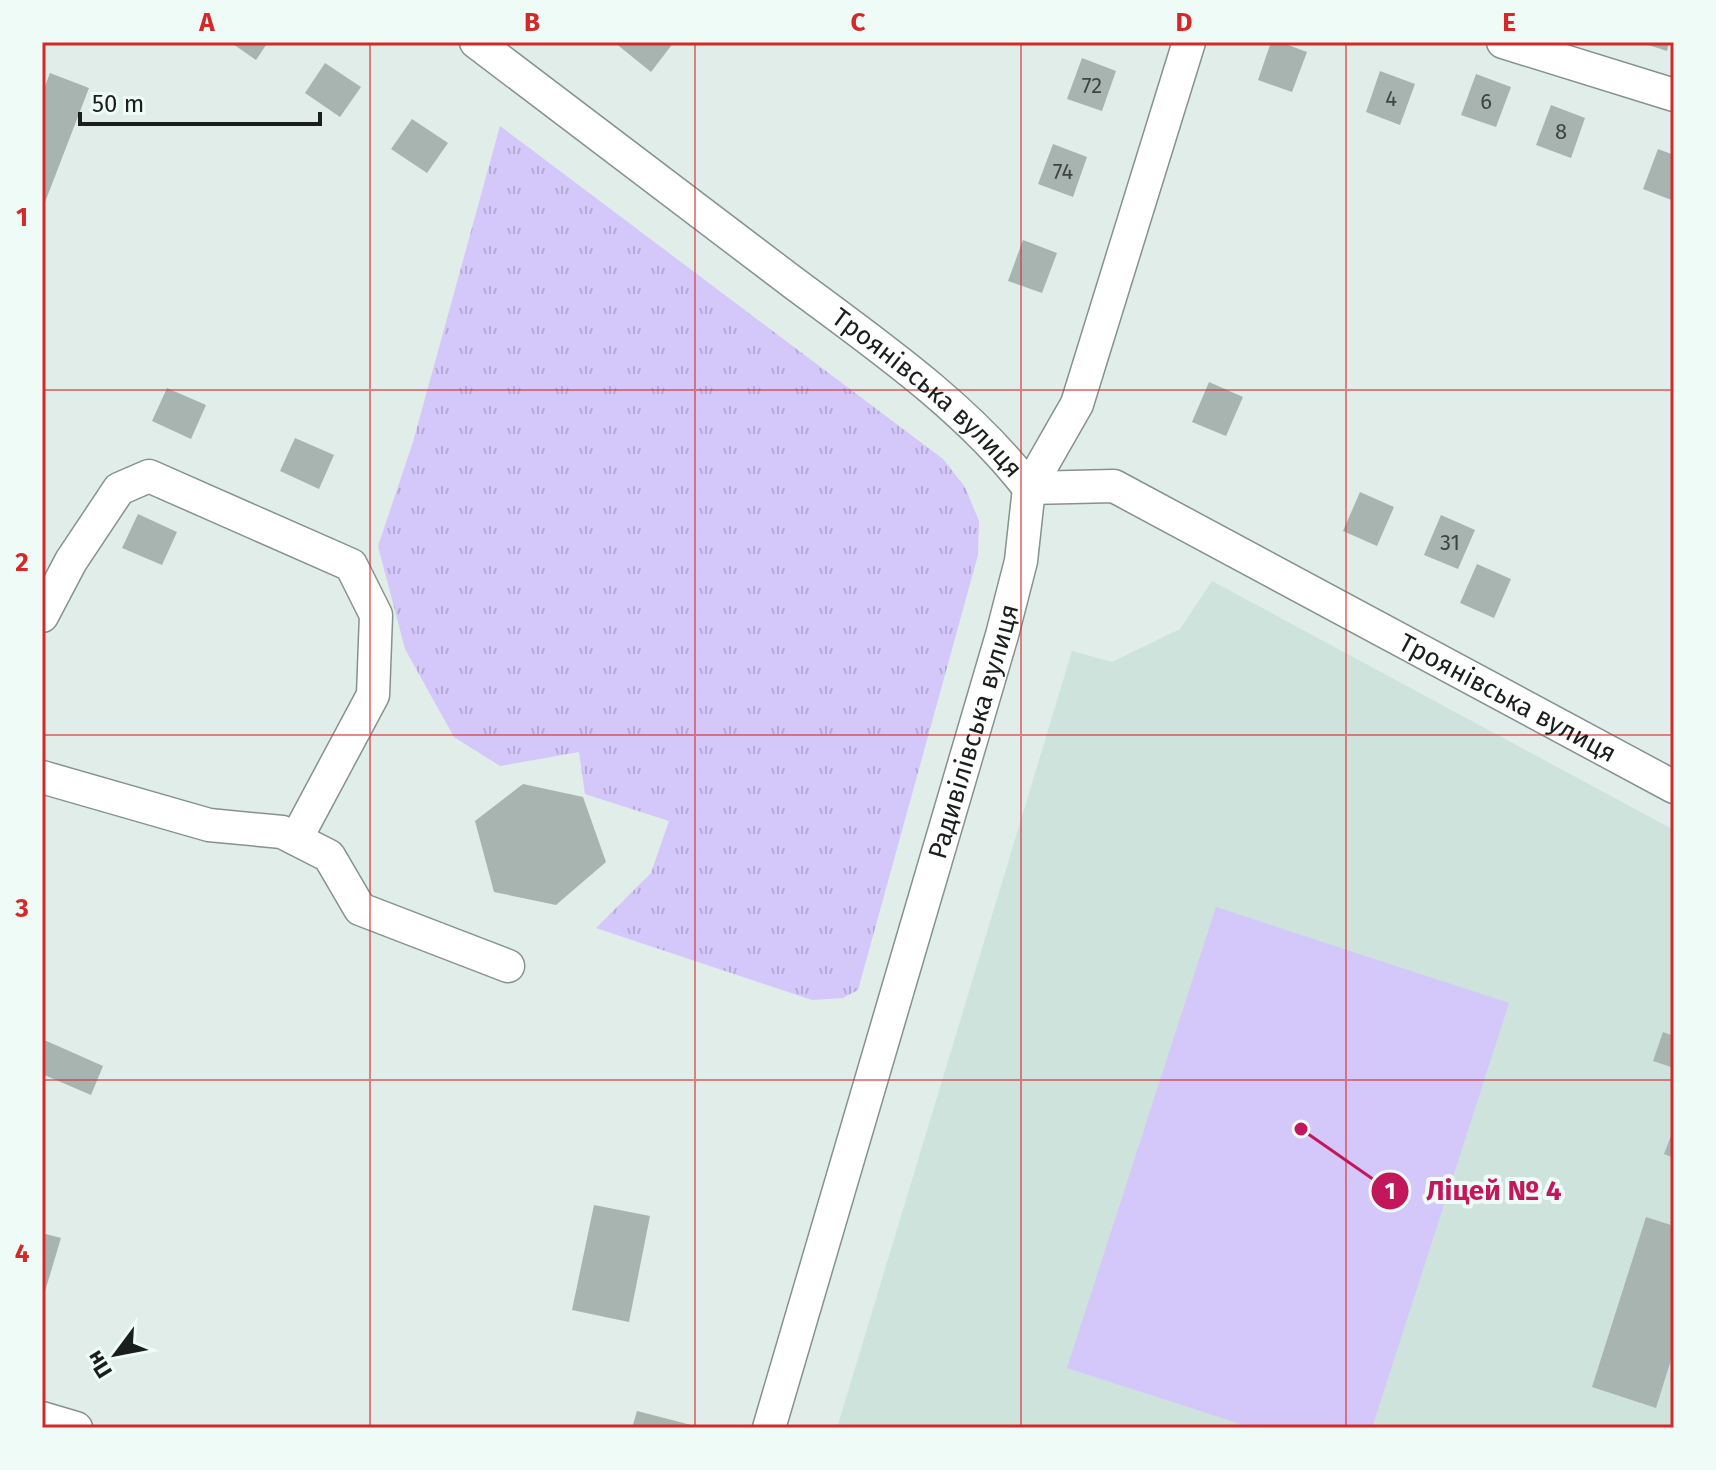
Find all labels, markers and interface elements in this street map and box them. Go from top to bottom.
text: A [198,7,215,38]
text: B [524,7,540,38]
text: C [851,7,866,38]
text: D [1176,7,1193,38]
text: E [1502,7,1516,38]
house number: 72 [1082,72,1102,99]
scale bar [80,76,320,126]
house number: 4 [1385,85,1397,112]
house number: 6 [1480,88,1492,115]
text: 50 m [92,90,144,118]
house number: 8 [1555,118,1567,145]
house number: 74 [1053,158,1074,185]
text: 1 [16,202,28,233]
street label: Троянівська вулиця [826,301,1029,484]
house number: 31 [1440,529,1460,556]
text: 2 [15,547,29,578]
street label: Радивілівська вулиця [922,601,1025,862]
street label: Троянівська вулиця [1394,627,1622,769]
text: 3 [14,893,29,924]
callout: Ліцей № 4 [1370,1165,1578,1217]
text: Ліцей № 4 [1426,1174,1562,1207]
text: 1 [1384,1177,1396,1205]
text: 4 [15,1238,30,1269]
north arrow [76,1314,156,1394]
text: Пн [81,1346,118,1383]

